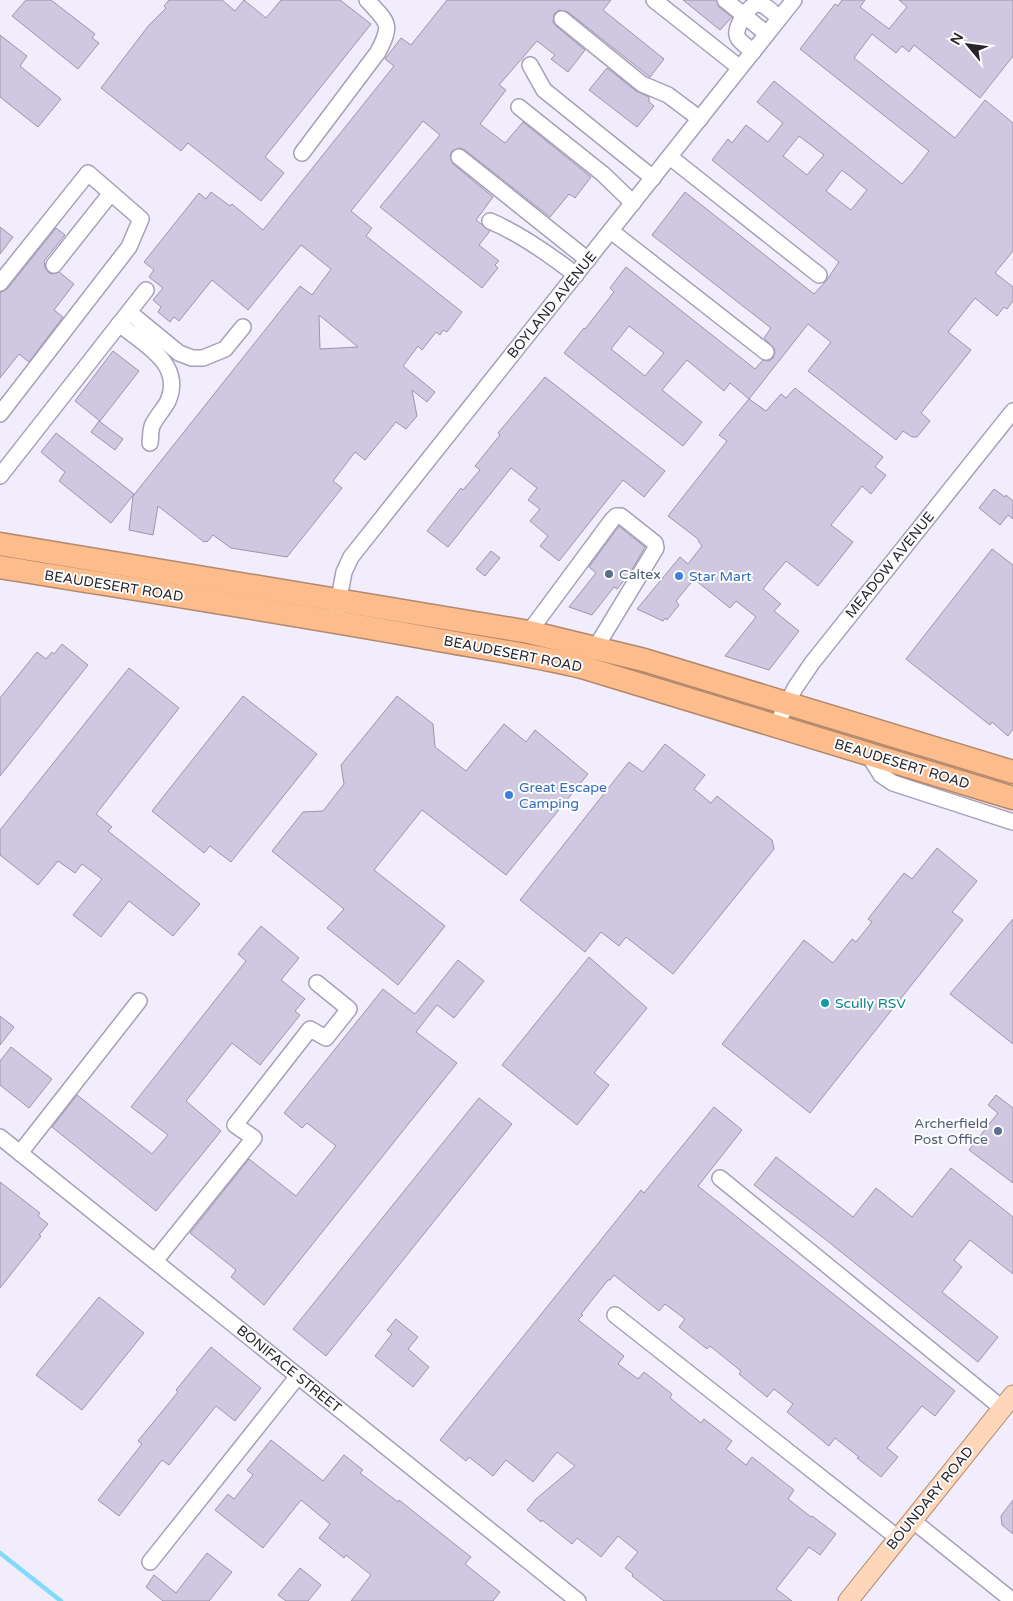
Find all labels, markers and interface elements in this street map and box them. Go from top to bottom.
north arrow [943,20,993,70]
text: N [947,30,967,48]
street label: BOYLAND AVENUE [504,248,600,362]
street label: MEADOW AVENUE [842,508,938,622]
place label: Caltex [619,566,661,583]
street label: BEAUDESERT ROAD [43,567,185,605]
marker: Caltex [603,568,615,580]
place label: Star Mart [689,568,752,585]
marker: Star Mart [673,570,685,582]
street label: BEAUDESERT ROAD [442,632,584,676]
street label: BEAUDESERT ROAD [832,735,972,793]
place label: Great Escape Camping [519,779,607,812]
marker: Great Escape Camping [503,789,515,801]
place label: Scully RSV [835,995,906,1012]
marker: Scully RSV [819,997,831,1009]
place label: Archerfield Post Office [913,1115,988,1148]
marker: Archerfield Post Office [992,1125,1004,1137]
street label: BONIFACE STREET [233,1322,345,1417]
street label: BOUNDARY ROAD [883,1443,977,1553]

